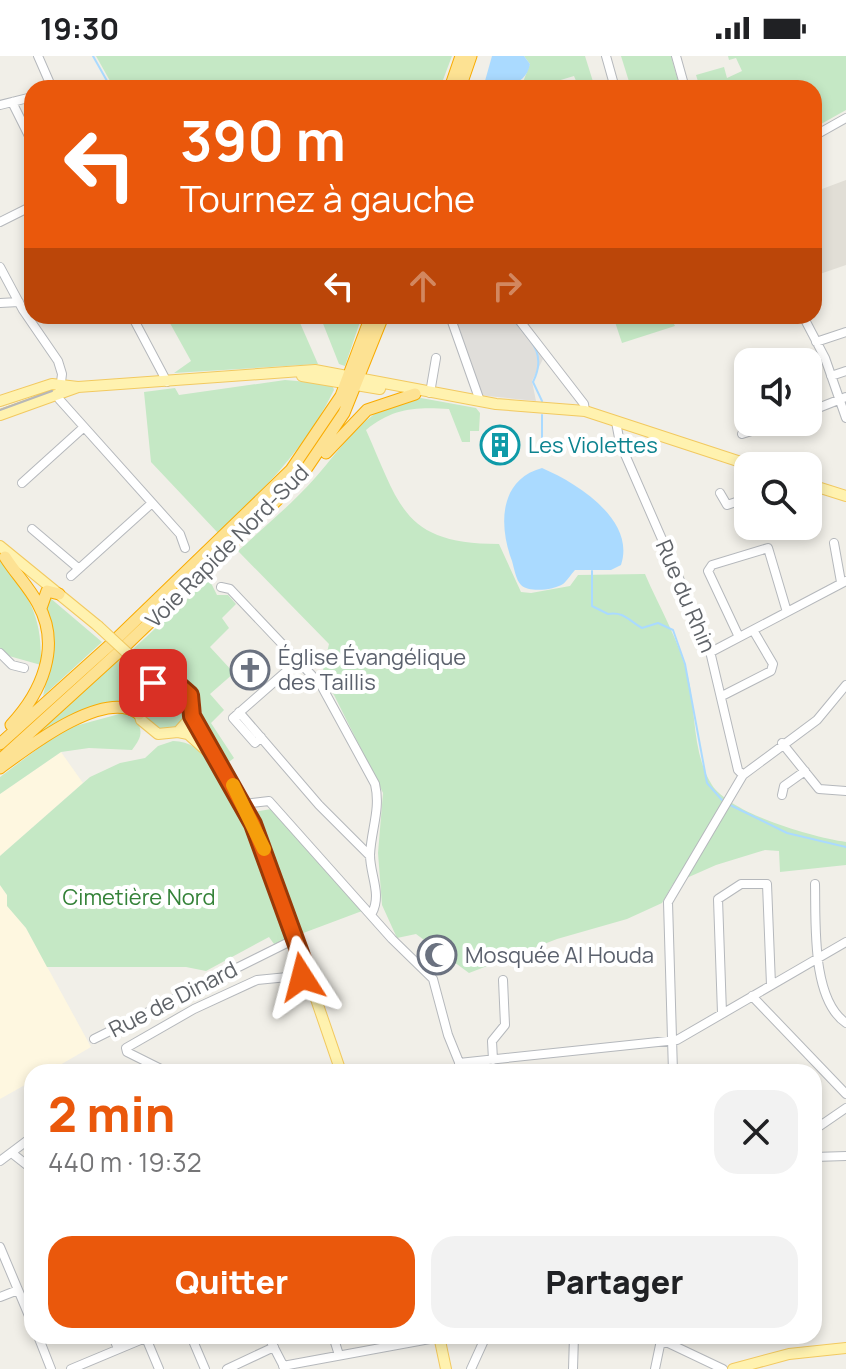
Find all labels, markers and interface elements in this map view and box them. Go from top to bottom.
text: 19:30 [40,8,119,49]
text: 390 m [180,101,346,178]
icon: left [48,112,152,216]
text: Tournez à gauche [180,174,475,223]
icon: left [317,264,361,308]
icon: ahead [401,264,445,308]
icon: right [485,264,529,308]
map controls [734,348,822,540]
button: sound [734,348,822,436]
building icon: Les Violettes [479,424,521,466]
place label: Les Violettes [528,430,658,460]
button: search [734,452,822,540]
street label: Voie Rapide Nord-Sud [139,458,315,634]
street label: Rue du Rhin [649,535,723,657]
place label: Église Évangélique des Taillis [278,642,466,697]
pin [119,649,187,717]
church icon: Église Évangélique des Taillis [229,649,271,691]
icon: arrive [131,661,175,705]
park label: Cimetière Nord [63,882,215,912]
mosque icon: Mosquée Al Houda [416,934,458,976]
position arrow [260,935,344,1019]
place label: Mosquée Al Houda [465,940,654,970]
street label: Rue de Dinard [104,954,242,1044]
text: 2 min [48,1081,175,1146]
button: close [714,1090,798,1174]
text: 440 m · 19:32 [48,1144,202,1180]
button: Quitter [48,1236,415,1328]
button: Partager [431,1236,798,1328]

